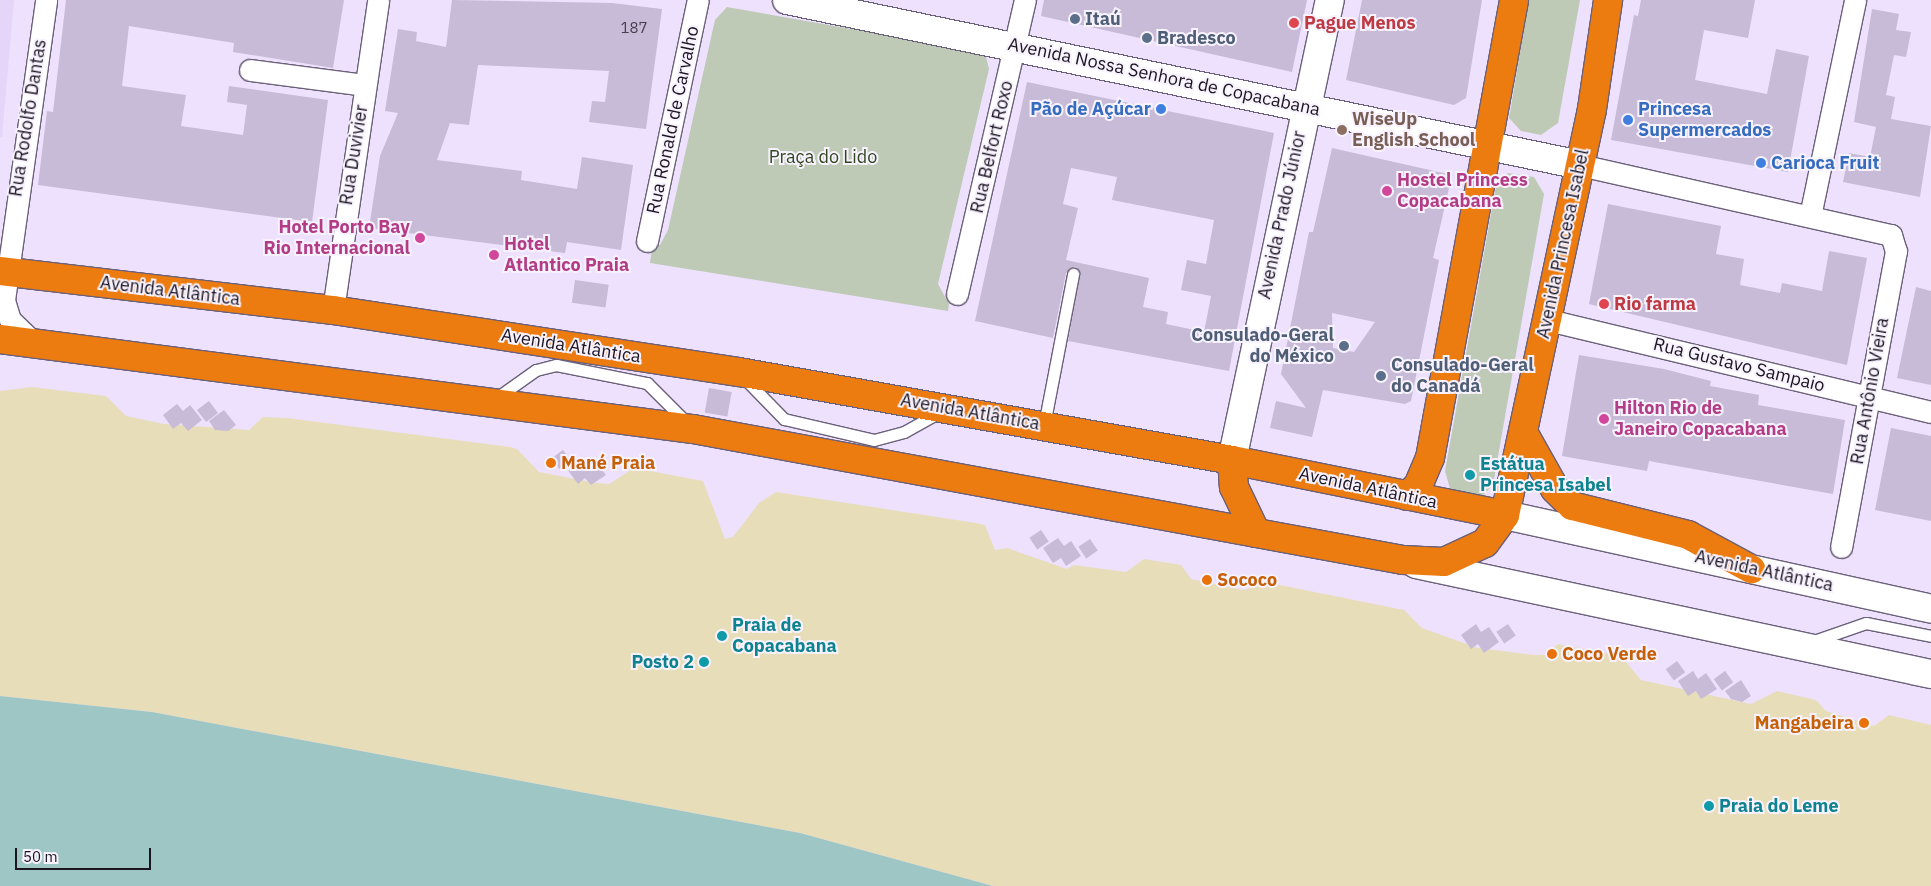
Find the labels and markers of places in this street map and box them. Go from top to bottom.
place label: Itaú [1085,8,1121,30]
place label: Pague Menos [1304,12,1416,34]
marker: Itaú [1069,13,1081,25]
marker: Pague Menos [1288,17,1300,29]
place label: Bradesco [1157,27,1236,49]
marker: Bradesco [1141,32,1153,44]
place label: Pão de Açúcar [1030,98,1151,120]
place label: Princesa Supermercados [1638,99,1771,142]
marker: Pão de Açúcar [1155,103,1167,115]
place label: WiseUp English School [1352,109,1475,152]
marker: Princesa Supermercados [1622,114,1634,126]
marker: WiseUp English School [1336,124,1348,136]
place label: Carioca Fruit [1771,152,1879,174]
marker: Carioca Fruit [1755,157,1767,169]
place label: Hostel Princess Copacabana [1397,170,1528,212]
marker: Hostel Princess Copacabana [1381,185,1393,197]
place label: Hotel Porto Bay Rio Internacional [264,217,410,260]
marker: Hotel Porto Bay Rio Internacional [414,232,426,244]
place label: Hotel Atlantico Praia [504,234,629,276]
marker: Hotel Atlantico Praia [488,249,500,261]
place label: Rio farma [1614,293,1696,315]
marker: Rio farma [1598,298,1610,310]
place label: Consulado-Geral do México [1191,325,1334,368]
marker: Consulado-Geral do México [1338,340,1350,352]
place label: Consulado-Geral do Canadá [1391,355,1534,398]
marker: Consulado-Geral do Canadá [1375,370,1387,382]
place label: Hilton Rio de Janeiro Copacabana [1614,398,1787,440]
marker: Hilton Rio de Janeiro Copacabana [1598,413,1610,425]
place label: Mané Praia [561,452,655,474]
place label: Estátua Princesa Isabel [1480,454,1611,496]
marker: Mané Praia [545,457,557,469]
marker: Estátua Princesa Isabel [1464,469,1476,481]
place label: Sococo [1217,569,1277,591]
marker: Sococo [1201,574,1213,586]
place label: Praia de Copacabana [732,615,837,658]
marker: Praia de Copacabana [716,630,728,642]
place label: Coco Verde [1562,643,1657,665]
marker: Coco Verde [1546,648,1558,660]
place label: Posto 2 [631,651,694,673]
marker: Posto 2 [698,656,710,668]
place label: Mangabeira [1755,712,1854,734]
marker: Mangabeira [1858,717,1870,729]
place label: Praia do Leme [1719,795,1839,817]
marker: Praia do Leme [1703,800,1715,812]

